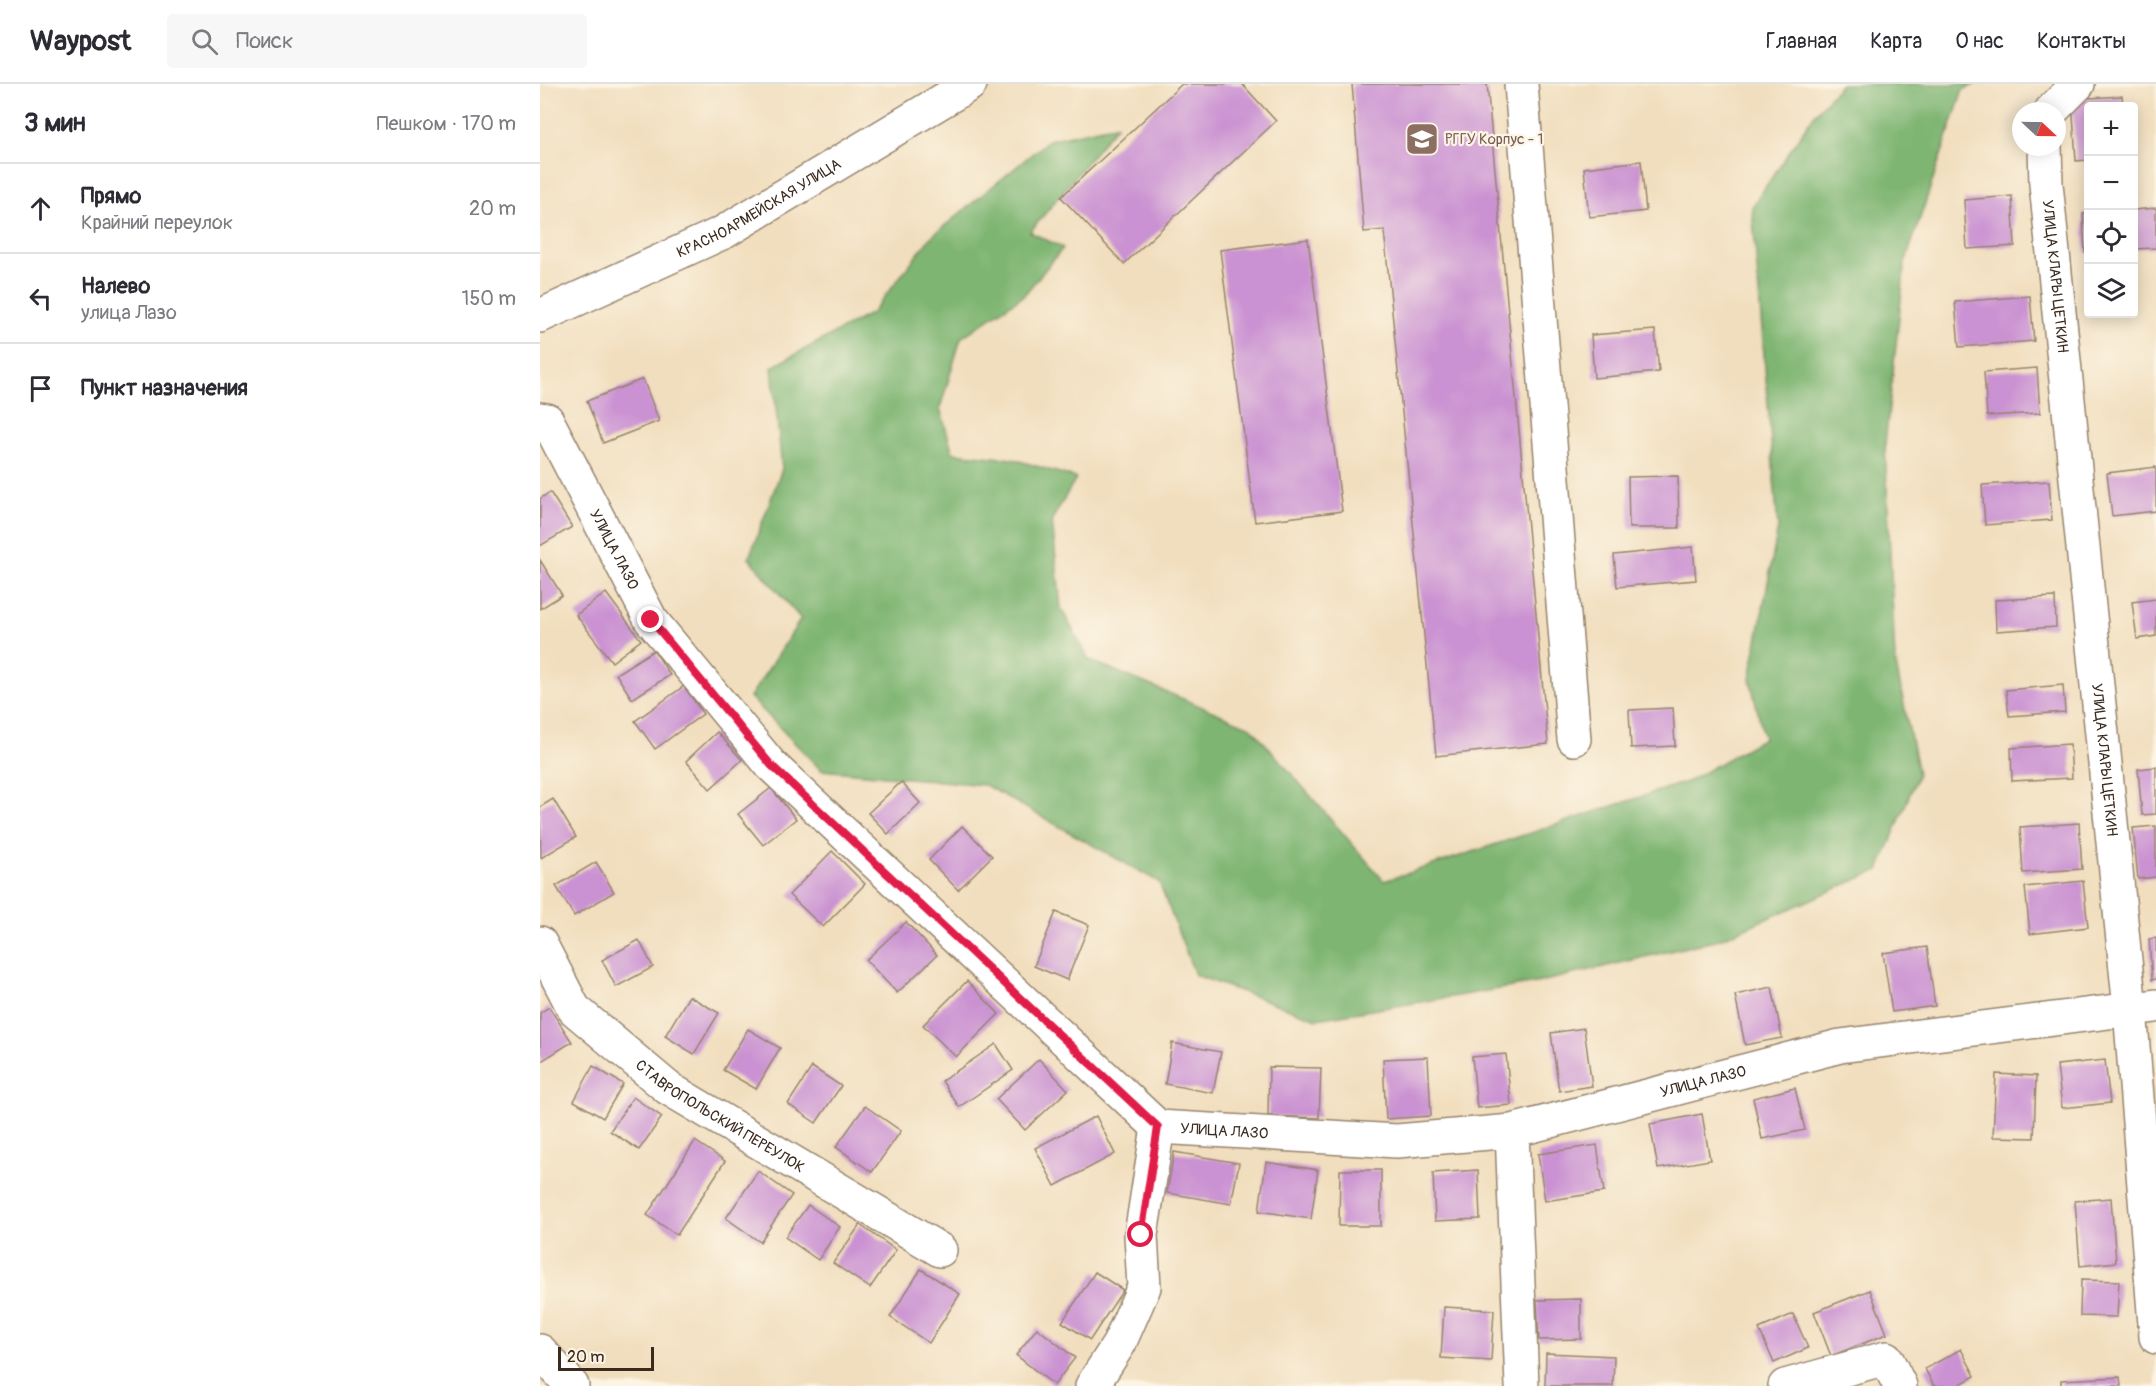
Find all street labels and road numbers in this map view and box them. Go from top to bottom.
street label: КРАСНОАРМЕЙСКАЯ УЛИЦА [673,154,845,262]
street label: УЛИЦА КЛАРЫ ЦЕТКИН [2038,199,2073,354]
street label: УЛИЦА ЛАЗО [586,506,643,593]
street label: УЛИЦА КЛАРЫ ЦЕТКИН [2087,683,2122,837]
street label: СТАВРОПОЛЬСКИЙ ПЕРЕУЛОК [632,1055,808,1177]
street label: УЛИЦА ЛАЗО [1658,1061,1748,1102]
street label: УЛИЦА ЛАЗО [1180,1119,1269,1143]

